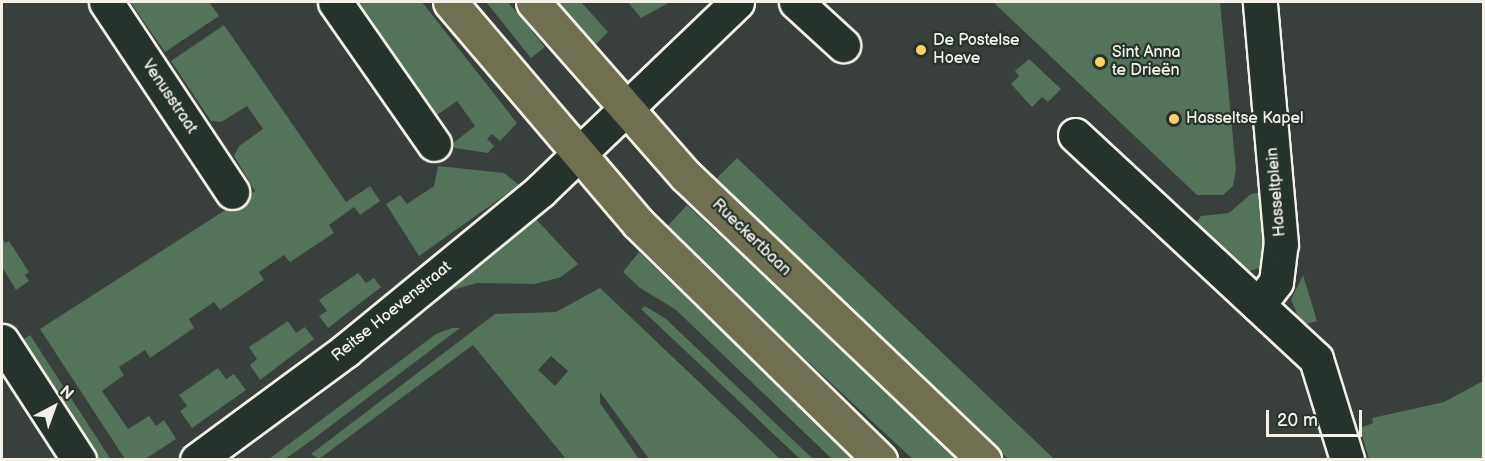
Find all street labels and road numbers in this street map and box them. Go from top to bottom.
street label: Venusstraat [137,56,201,138]
street label: Hasseltplein [1264,147,1290,237]
street label: Rueckertbaan [708,196,794,280]
street label: Reitse Hoevenstraat [328,258,456,366]

